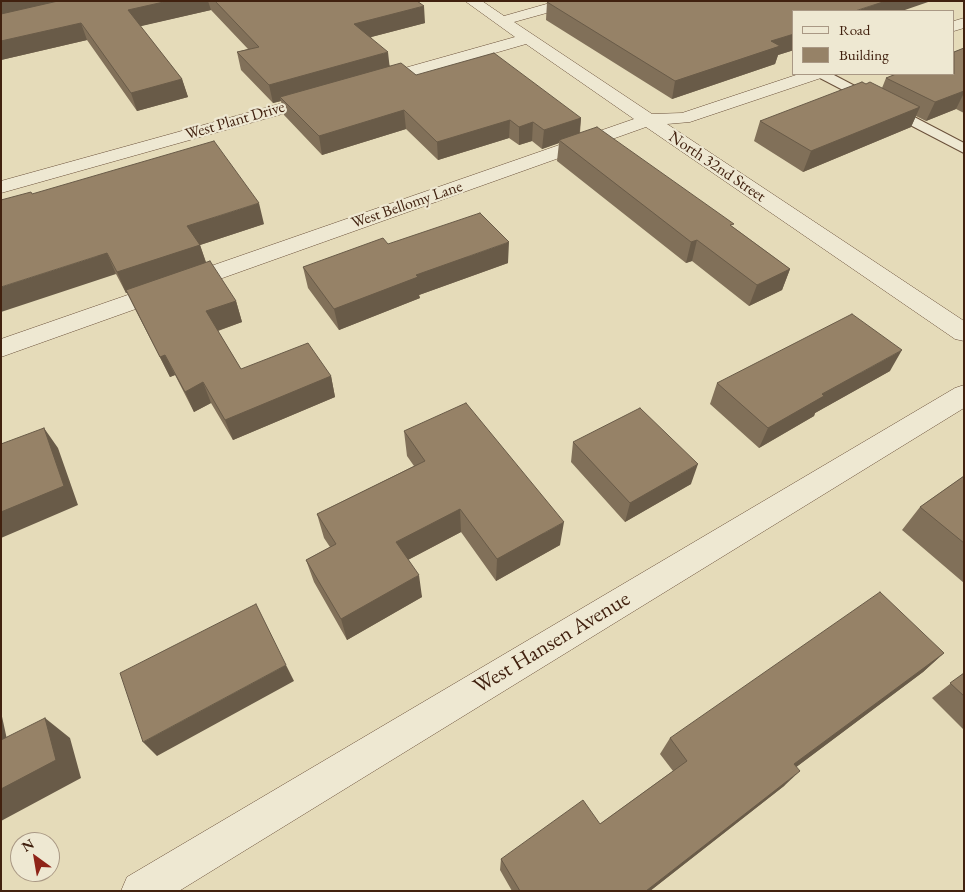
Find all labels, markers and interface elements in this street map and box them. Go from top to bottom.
legend [792,10,955,75]
text: Road [839,20,870,39]
text: Building [839,45,889,64]
street label: West Plant Drive [183,98,287,144]
street label: North 32nd Street [665,128,769,206]
street label: West Bellomy Lane [349,177,465,233]
street label: West Hansen Avenue [469,586,635,700]
north arrow [10,832,60,882]
text: N [18,834,37,856]

